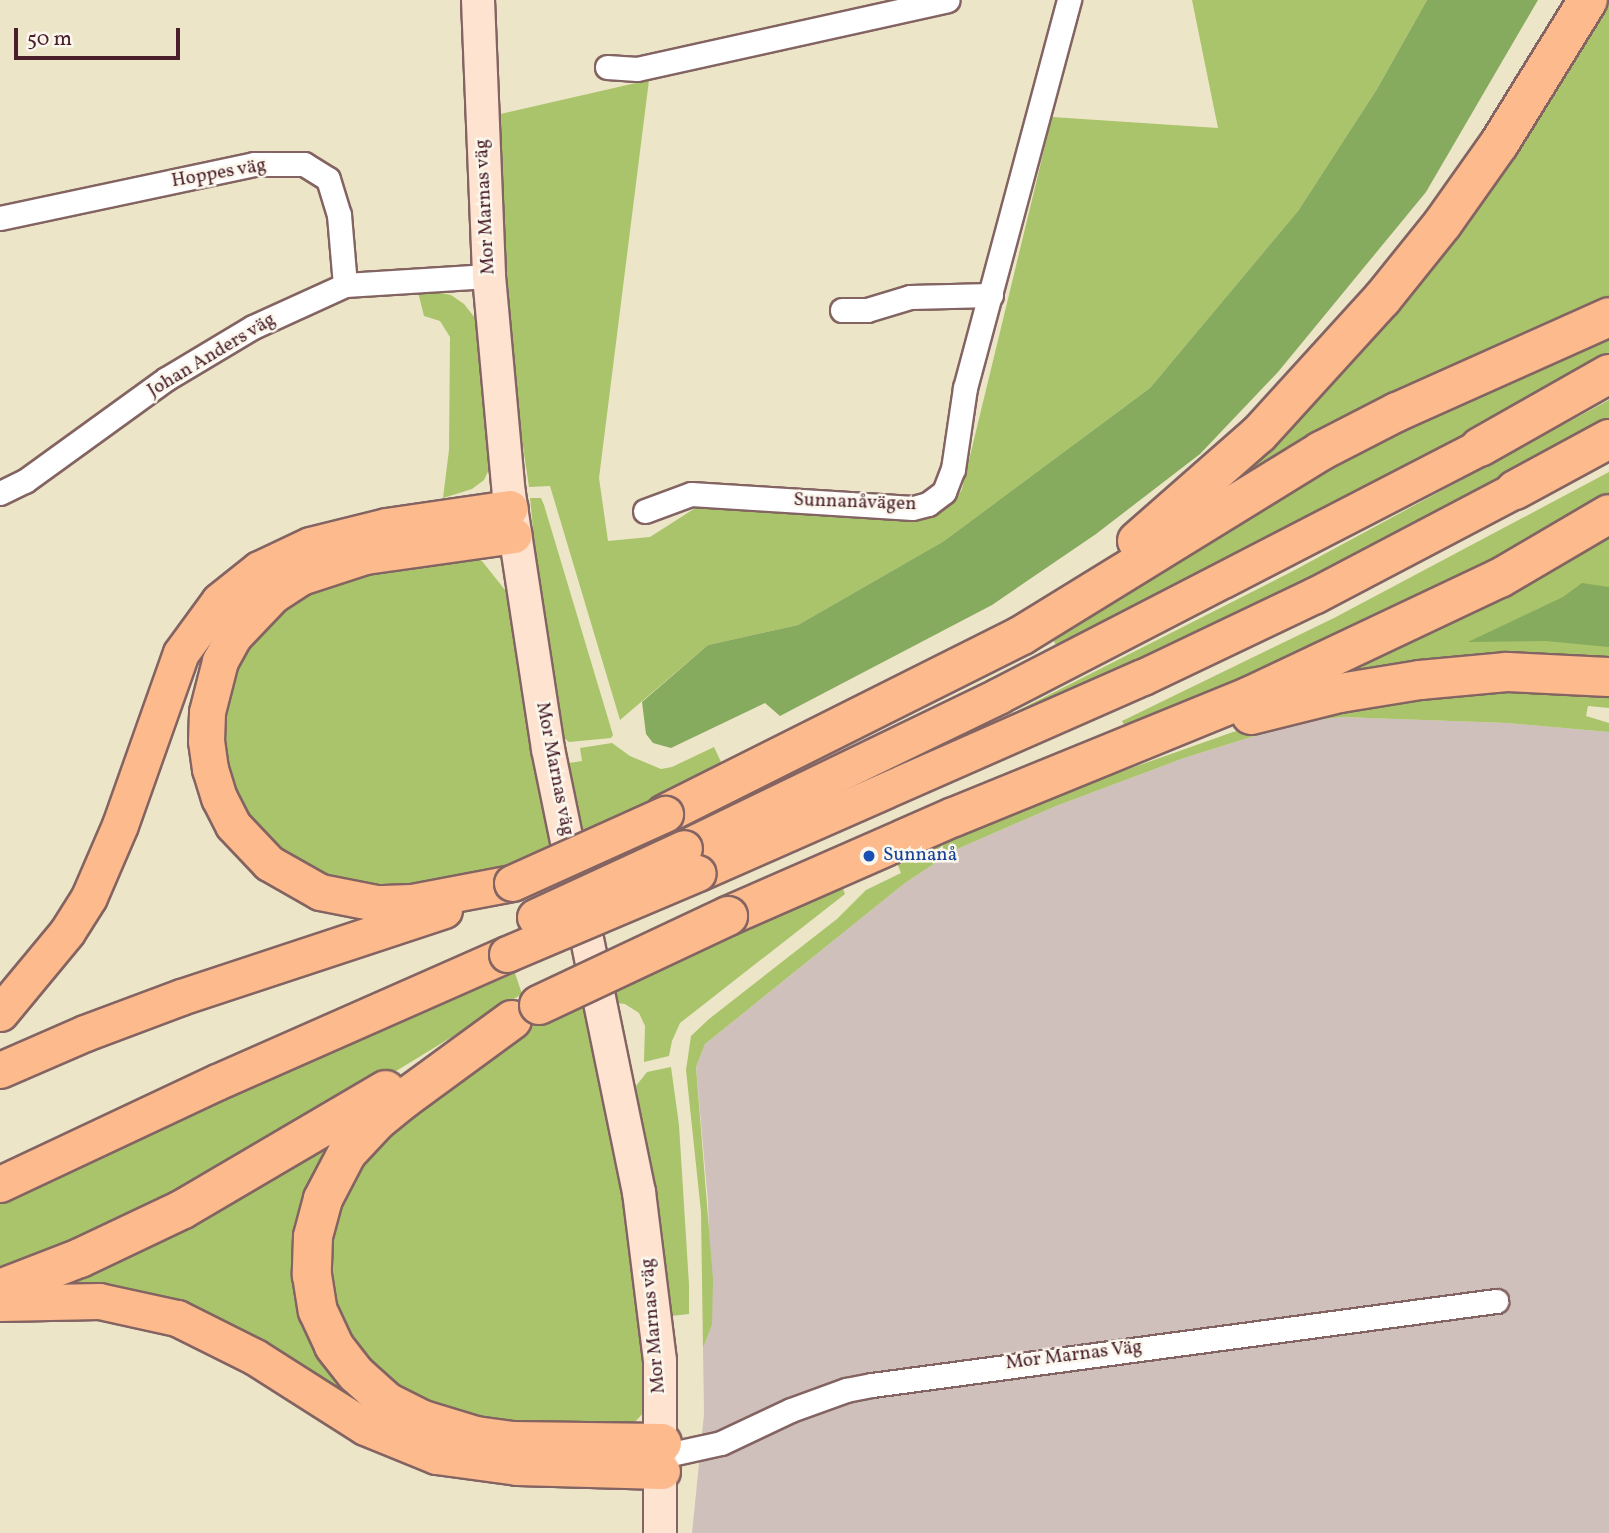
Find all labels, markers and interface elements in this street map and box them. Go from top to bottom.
scale bar [18,14,184,58]
text: 50 m [27,25,72,54]
street label: Mor Marnas väg [471,138,501,276]
street label: Hoppes väg [170,154,268,194]
street label: Johan Anders väg [144,309,280,403]
street label: Sunnanåvägen [793,489,917,517]
street label: Mor Marnas väg [530,700,578,838]
place label: Sunnanå [883,845,957,867]
marker: Sunnanå [861,848,877,864]
street label: Mor Marnas väg [637,1257,671,1395]
street label: Mor Marnas Väg [1004,1336,1144,1376]

